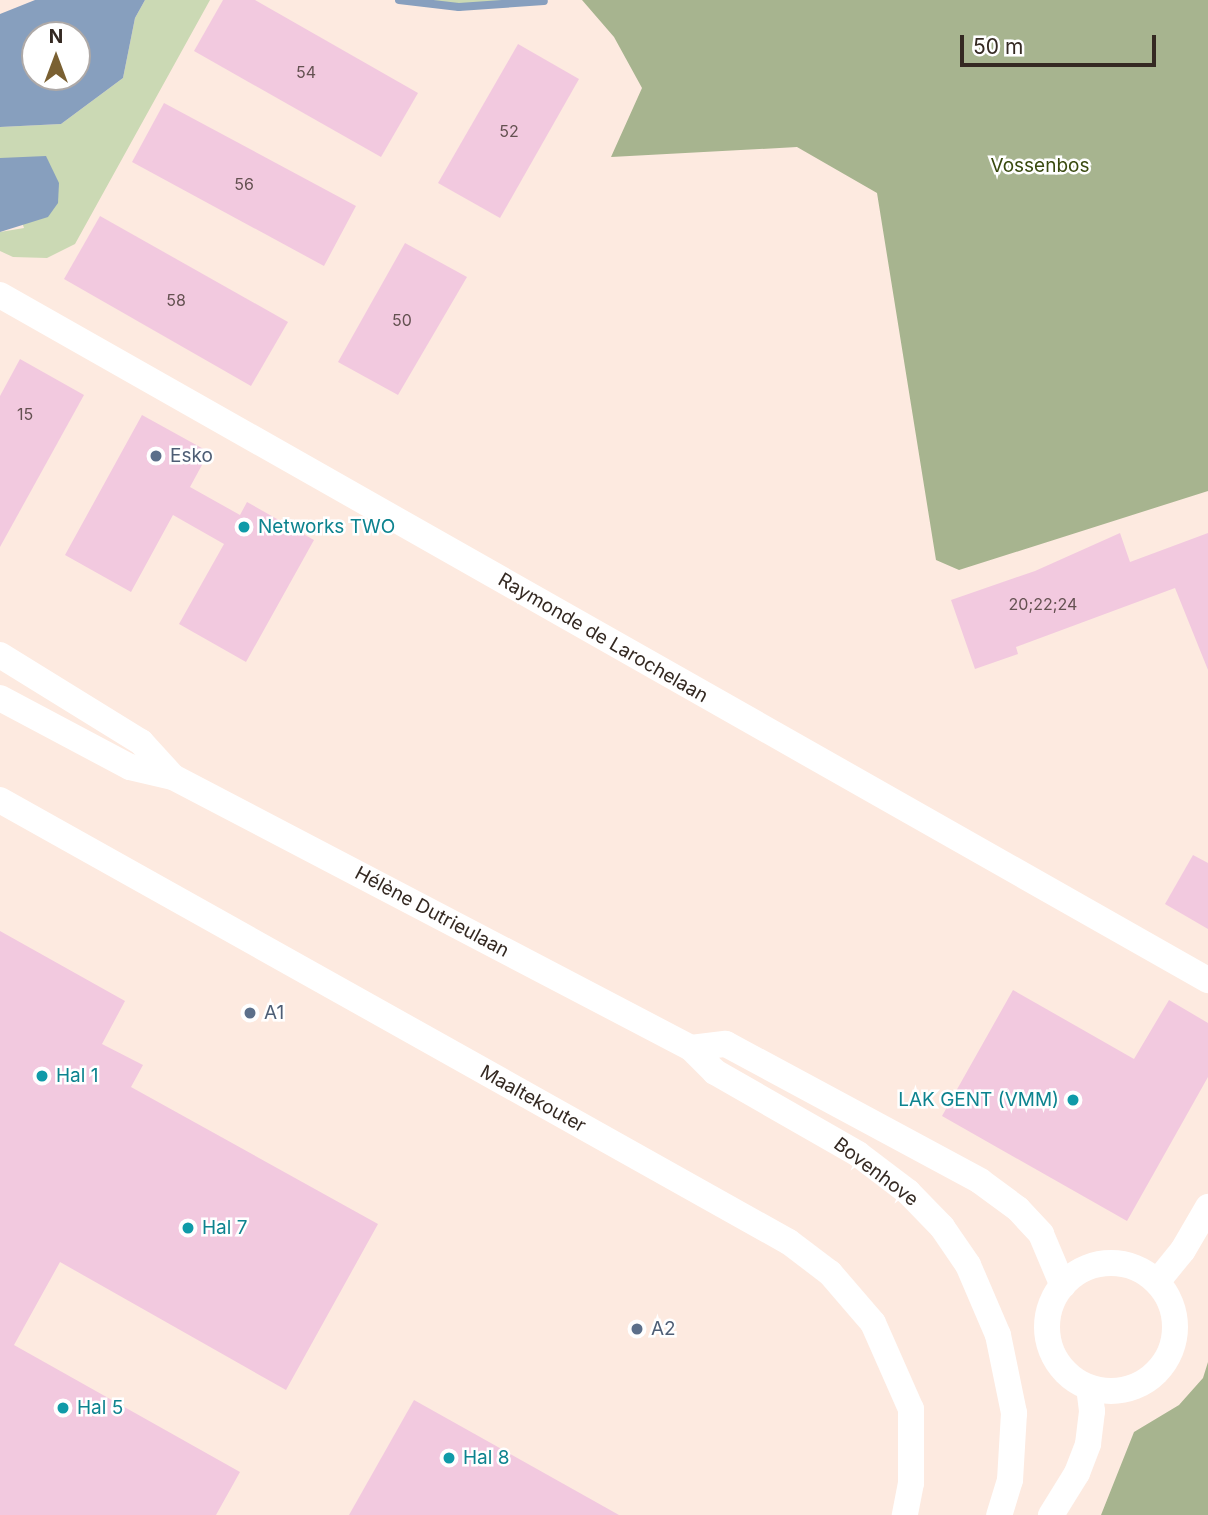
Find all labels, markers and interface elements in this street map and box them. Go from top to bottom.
north arrow [21,21,91,91]
scale bar [963,21,1159,65]
text: N [49,25,63,48]
text: 50 m [973,34,1023,59]
house number: 54 [296,62,316,82]
house number: 52 [499,121,519,141]
park label: Vossenbos [991,155,1089,177]
house number: 56 [234,174,254,194]
house number: 58 [166,290,186,310]
house number: 50 [392,310,412,330]
house number: 15 [17,404,33,424]
place label: Esko [170,445,213,467]
marker: Esko [148,448,164,464]
place label: Networks TWO [258,516,395,538]
marker: Networks TWO [236,519,252,535]
street label: Raymonde de Larochelaan [494,568,712,708]
house number: 20;22;24 [1009,594,1077,614]
street label: Hélène Dutrieulaan [351,862,513,962]
place label: A1 [264,1002,284,1024]
marker: A1 [242,1005,258,1021]
street label: Maaltekouter [476,1061,590,1137]
place label: Hal 1 [56,1065,98,1087]
marker: Hal 1 [34,1068,50,1084]
place label: LAK GENT (VMM) [898,1089,1059,1111]
marker: LAK GENT (VMM) [1065,1092,1081,1108]
street label: Bovenhove [829,1133,923,1211]
place label: Hal 7 [202,1217,247,1239]
marker: Hal 7 [180,1220,196,1236]
place label: A2 [651,1318,676,1340]
marker: A2 [629,1321,645,1337]
place label: Hal 5 [77,1397,123,1419]
marker: Hal 5 [55,1400,71,1416]
place label: Hal 8 [463,1447,509,1469]
marker: Hal 8 [441,1450,457,1466]

